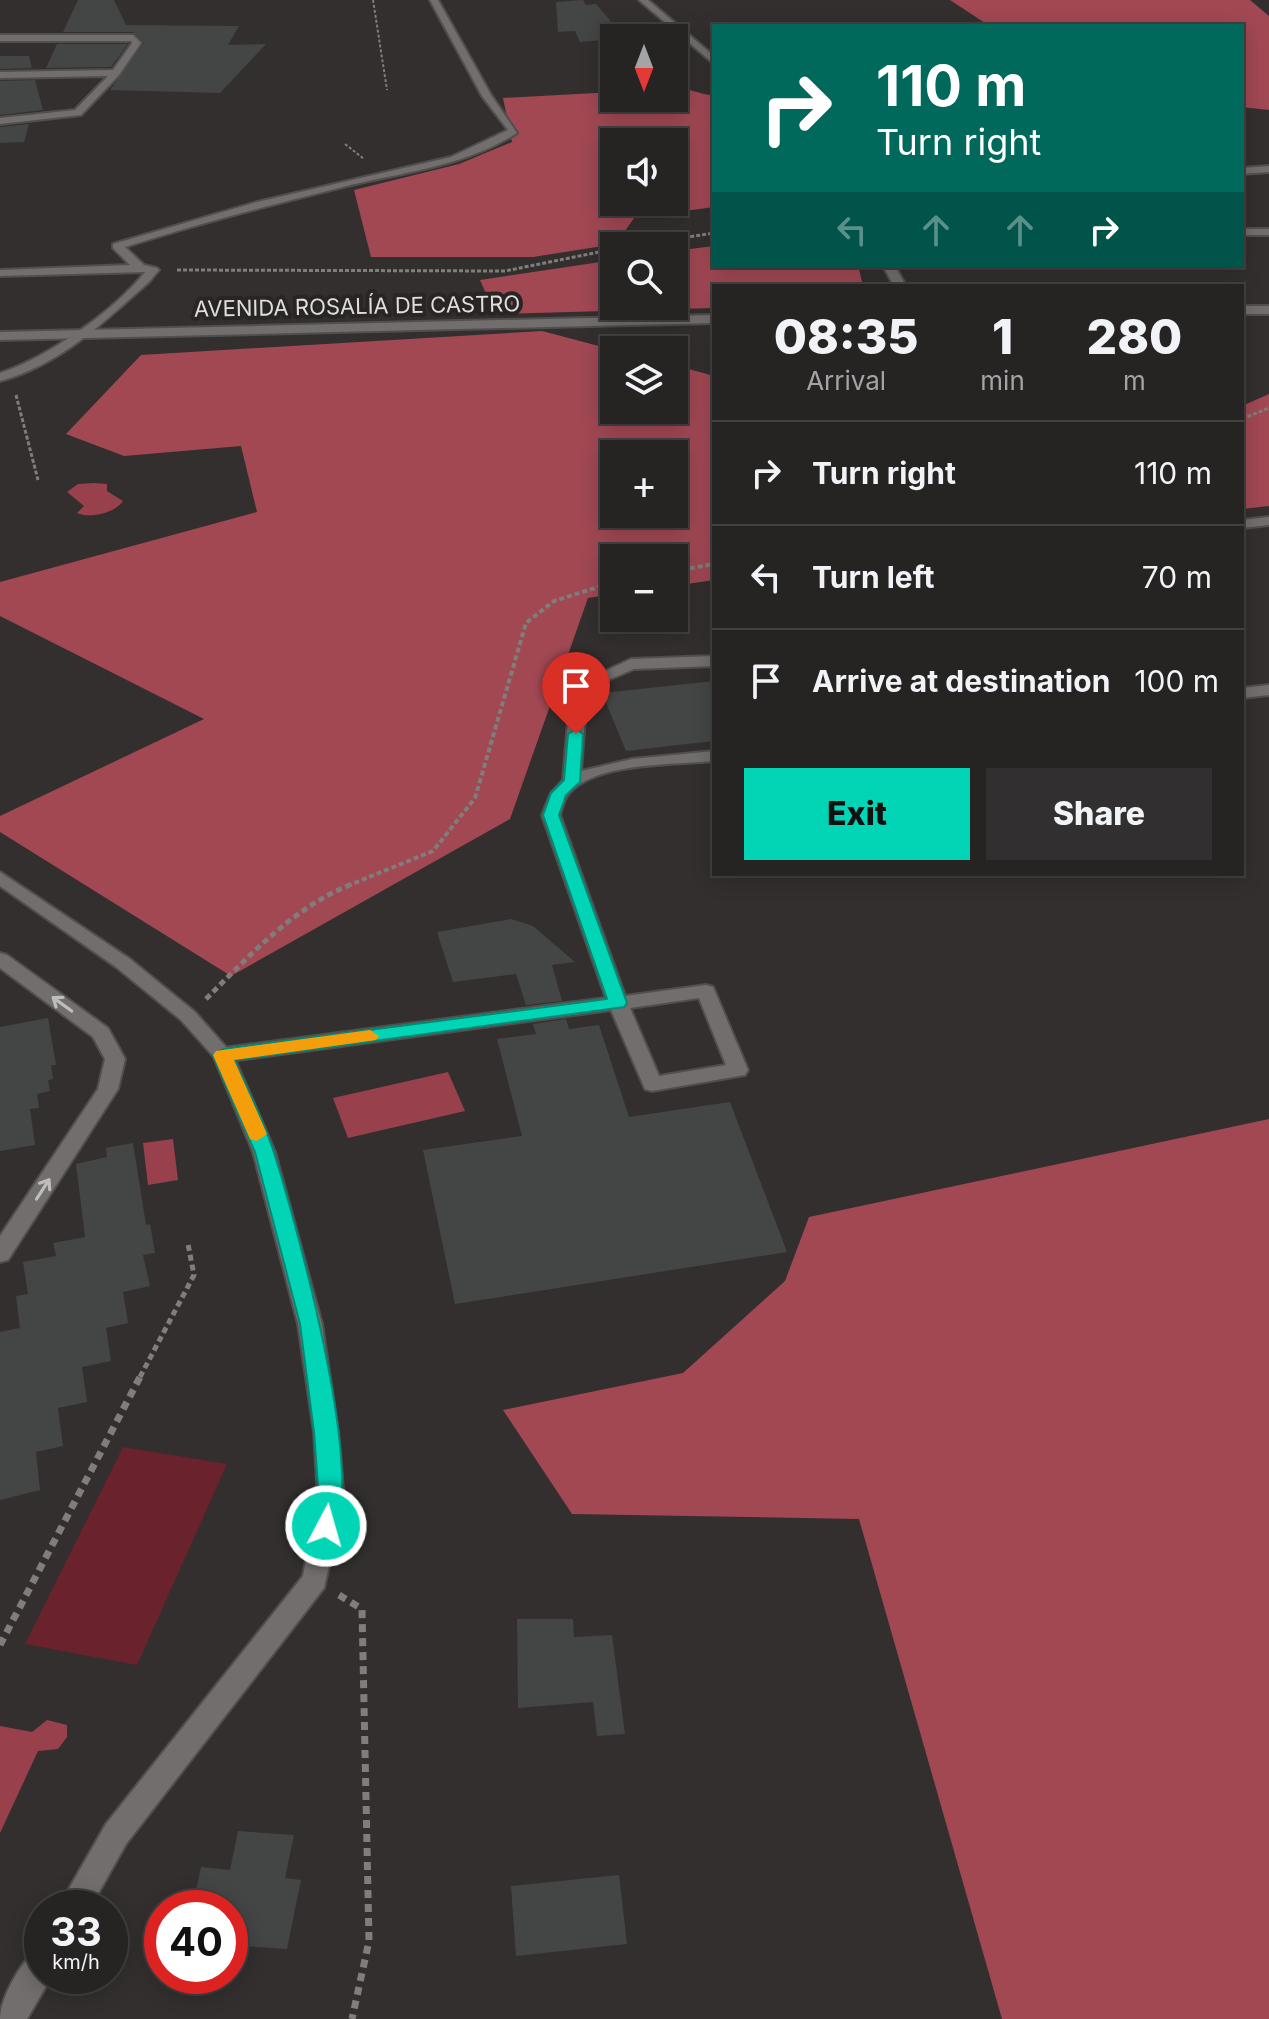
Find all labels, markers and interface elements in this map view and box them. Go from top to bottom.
north arrow [600,24,688,112]
map controls [600,24,688,632]
text: 110 m [876,52,1026,120]
icon: right [744,56,848,160]
text: Turn right [876,120,1041,164]
button: sound [600,128,688,216]
icon: left [830,208,874,252]
icon: ahead [914,208,958,252]
icon: ahead [998,208,1042,252]
icon: right [1082,208,1126,252]
button: search [600,232,688,320]
street label: AVENIDA ROSALÍA DE CASTRO [194,290,520,322]
text: 08:35 [774,307,919,366]
text: 1 [992,307,1013,366]
text: 280 [1087,307,1182,366]
button: layers [600,336,688,424]
text: Arrival [806,365,886,396]
text: min [980,365,1025,396]
text: m [1123,365,1146,396]
button: + [600,440,688,528]
icon: right [744,451,788,495]
text: Turn right [812,455,956,491]
text: 110 m [1134,455,1212,491]
button: − [600,544,688,632]
icon: left [744,555,788,599]
text: Turn left [812,559,934,595]
text: 70 m [1142,559,1212,595]
pin [542,652,610,734]
icon: arrive [744,659,788,703]
text: Arrive at destination [812,663,1110,699]
text: 100 m [1134,663,1219,699]
icon: arrive [554,664,598,708]
button: Exit [744,768,970,860]
button: Share [986,768,1212,860]
one-way arrow [52,996,74,1013]
one-way arrow [35,1178,51,1200]
position arrow [284,1484,368,1568]
speed limit sign: 40 [144,1890,248,1994]
text: 33 [50,1907,102,1956]
text: km/h [52,1950,100,1974]

